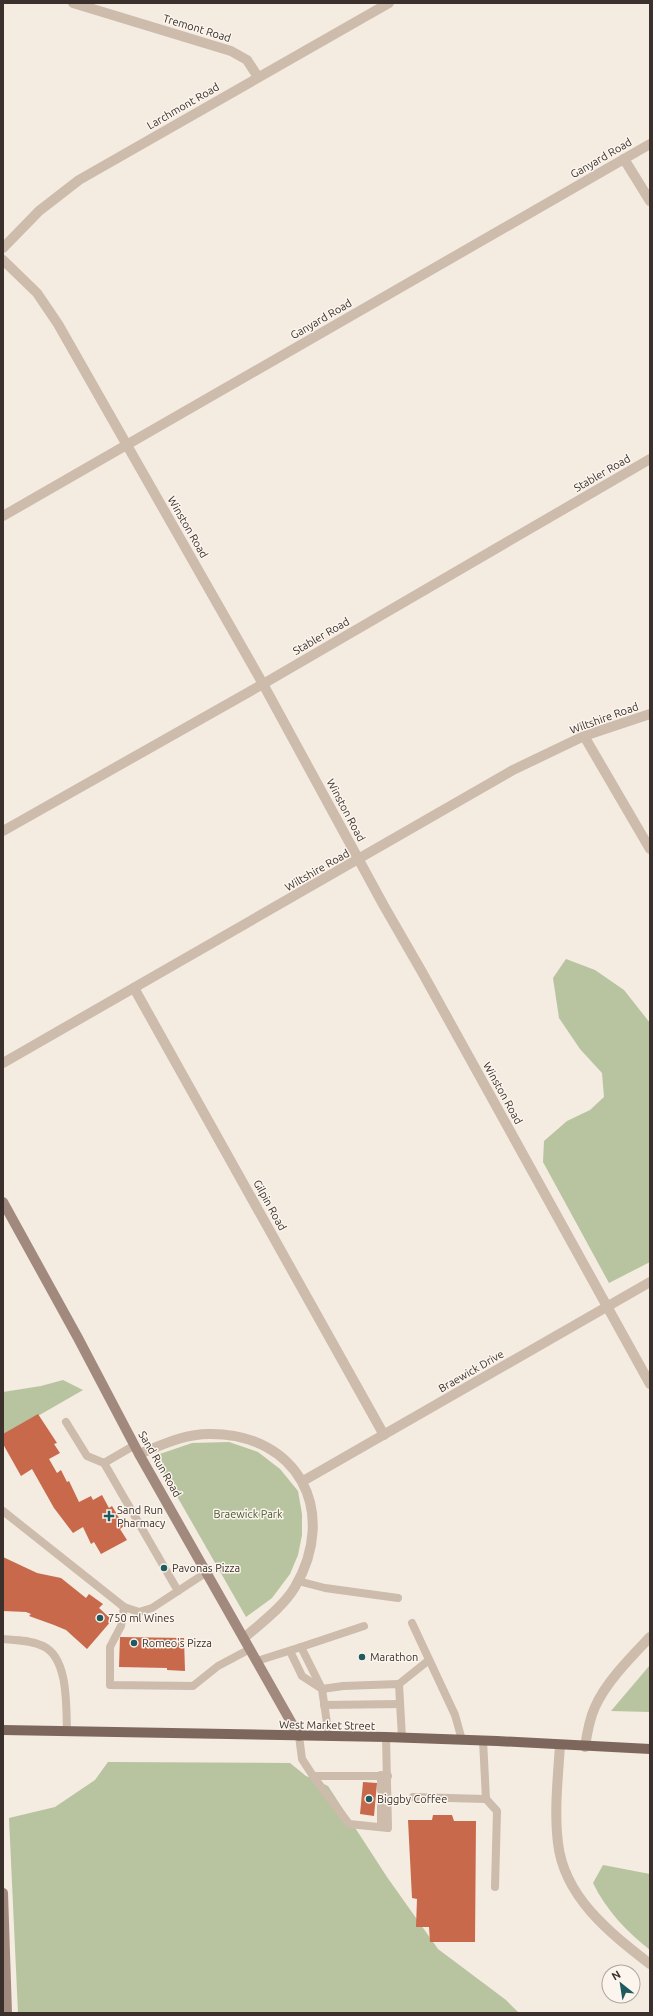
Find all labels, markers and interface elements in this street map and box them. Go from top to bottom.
street label: Tremont Road [162,12,232,44]
street label: Larchmont Road [145,80,221,132]
street label: Ganyard Road [568,136,634,180]
street label: Ganyard Road [288,297,354,341]
street label: Stabler Road [572,452,632,494]
street label: Winston Road [166,494,210,560]
street label: Stabler Road [291,615,351,657]
street label: Wiltshire Road [568,700,640,736]
street label: Winston Road [325,777,367,843]
street label: Wiltshire Road [283,847,351,893]
street label: Winston Road [481,1060,525,1126]
street label: Gilpin Road [251,1178,289,1232]
street label: Braewick Drive [436,1347,506,1395]
street label: Sand Run Road [136,1429,184,1499]
place label: Sand Run Pharmacy [117,1504,166,1529]
park label: Braewick Park [213,1508,283,1520]
marker: Sand Run Pharmacy [104,1511,114,1521]
place label: Pavonas Pizza [172,1562,240,1574]
marker: Pavonas Pizza [159,1563,169,1573]
place label: 750 ml Wines [108,1612,174,1624]
marker: 750 ml Wines [95,1613,105,1623]
place label: Romeo's Pizza [142,1637,212,1649]
marker: Romeo's Pizza [129,1638,139,1648]
place label: Marathon [370,1651,418,1663]
marker: Marathon [357,1652,367,1662]
street label: West Market Street [279,1718,376,1732]
place label: Biggby Coffee [377,1793,447,1805]
marker: Biggby Coffee [364,1794,374,1804]
north arrow [601,1964,641,2004]
text: N [609,1968,623,1983]

